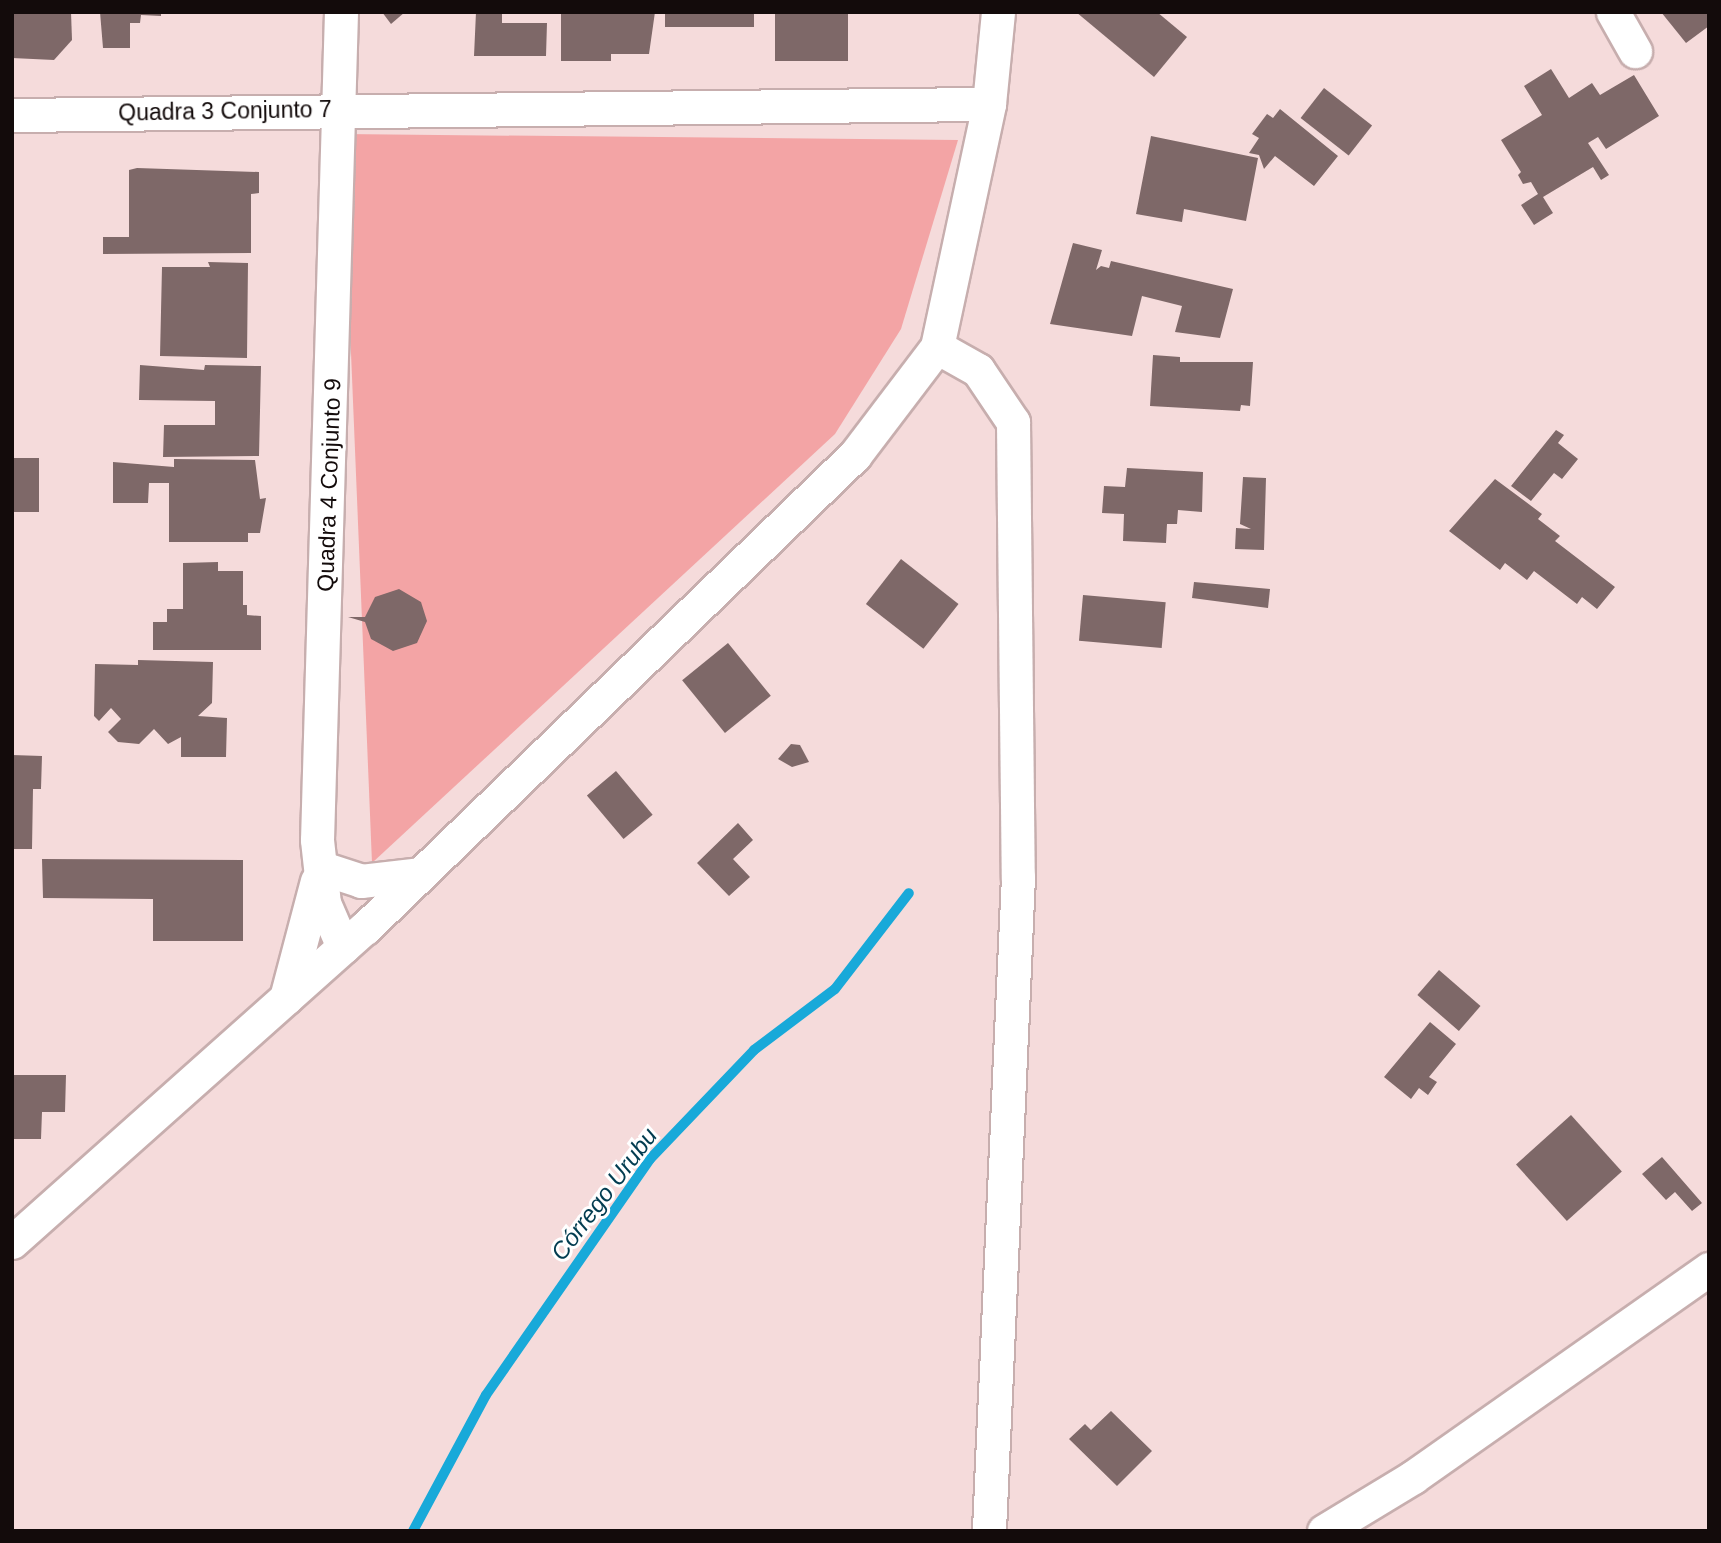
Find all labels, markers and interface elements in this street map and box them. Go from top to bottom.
street label: Quadra 3 Conjunto 7 [118,95,332,127]
street label: Quadra 4 Conjunto 9 [311,378,347,592]
water label: Córrego Urubu [545,1122,663,1266]

